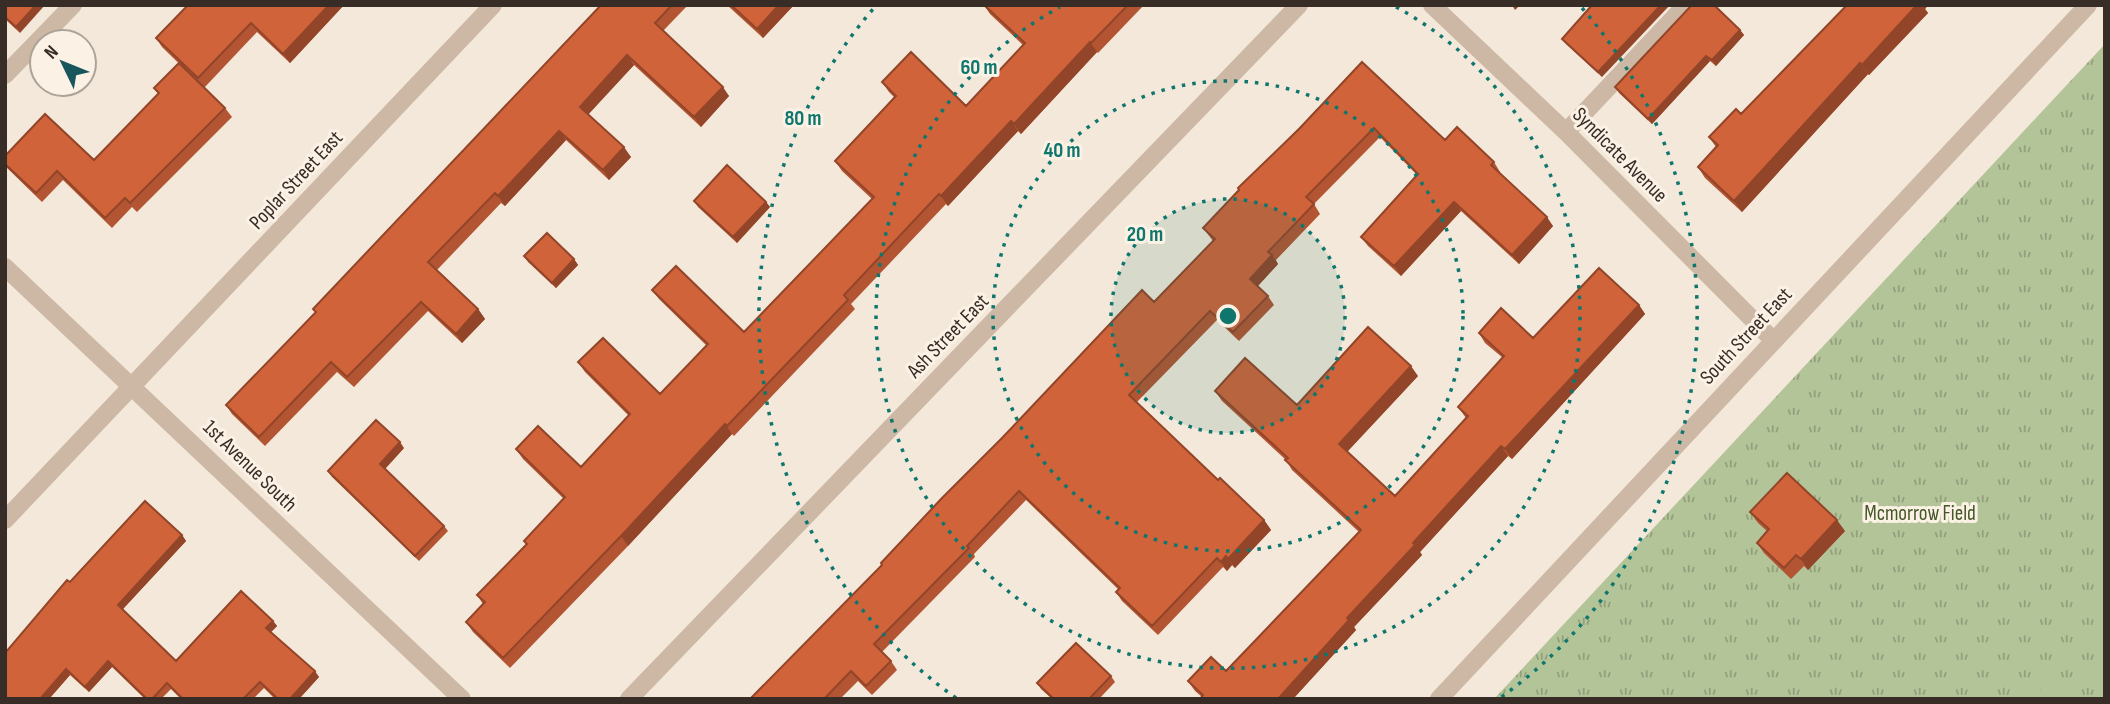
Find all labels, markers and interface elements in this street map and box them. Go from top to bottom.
north arrow [28,28,98,98]
text: N [40,41,64,64]
text: 60 m [960,55,998,80]
street label: Syndicate Avenue [1567,102,1673,208]
text: 80 m [784,106,822,131]
street label: Poplar Street East [244,126,348,234]
text: 40 m [1044,138,1080,163]
text: 20 m [1127,222,1163,247]
street label: South Street East [1695,282,1797,390]
street label: Ash Street East [901,289,994,384]
centre of rings [1216,304,1240,328]
street label: 1st Avenue South [198,415,302,517]
park label: Mcmorrow Field [1864,501,1976,526]

